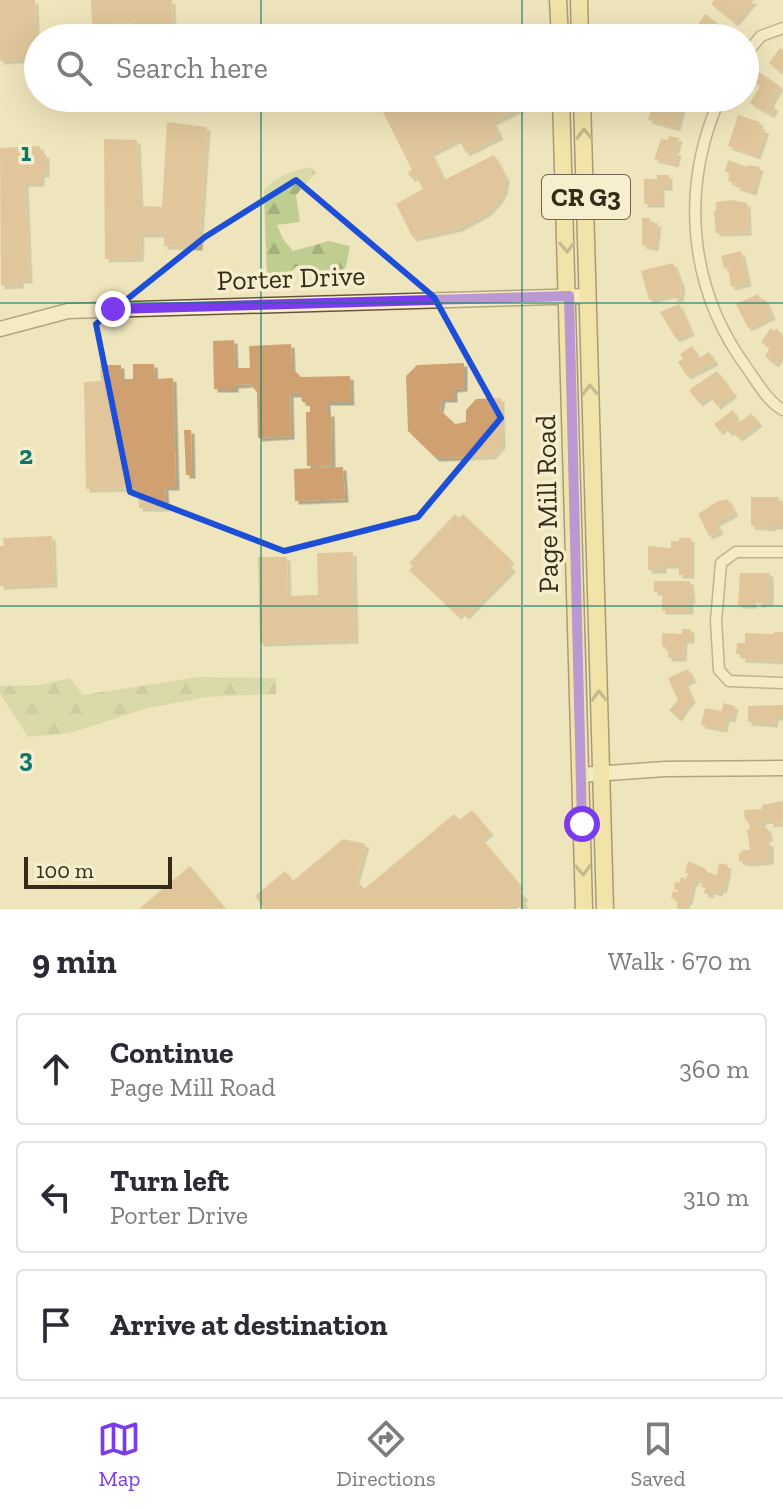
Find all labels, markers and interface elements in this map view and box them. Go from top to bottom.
search box [24,24,759,112]
icon: search [52,46,96,90]
text: Search here [116,50,268,86]
one-way arrow [575,127,592,140]
text: 1 [21,136,32,168]
road number: CR G3 [542,175,630,219]
one-way arrow [558,241,575,254]
street label: Porter Drive [216,259,366,297]
route end [95,291,131,327]
one-way arrow [581,383,598,396]
street label: Page Mill Road [529,415,565,593]
text: 2 [19,439,33,471]
one-way arrow [590,689,607,702]
text: 3 [19,742,33,774]
route start [564,806,600,842]
scale bar [24,853,172,889]
text: 100 m [36,857,94,884]
one-way arrow [574,864,591,877]
text: 9 min [32,941,117,982]
text: Walk · 670 m [608,945,751,977]
text: Continue [110,1035,234,1071]
icon: ahead [34,1047,78,1091]
text: 360 m [679,1053,749,1085]
text: Page Mill Road [110,1071,276,1103]
text: Turn left [110,1163,229,1199]
icon: left [34,1175,78,1219]
text: 310 m [683,1181,749,1213]
text: Porter Drive [110,1199,248,1231]
icon: arrive [34,1303,78,1347]
text: Arrive at destination [110,1307,387,1343]
tab: Map [97,1417,141,1492]
tab: Directions [336,1417,436,1492]
tab: Saved [630,1417,686,1492]

